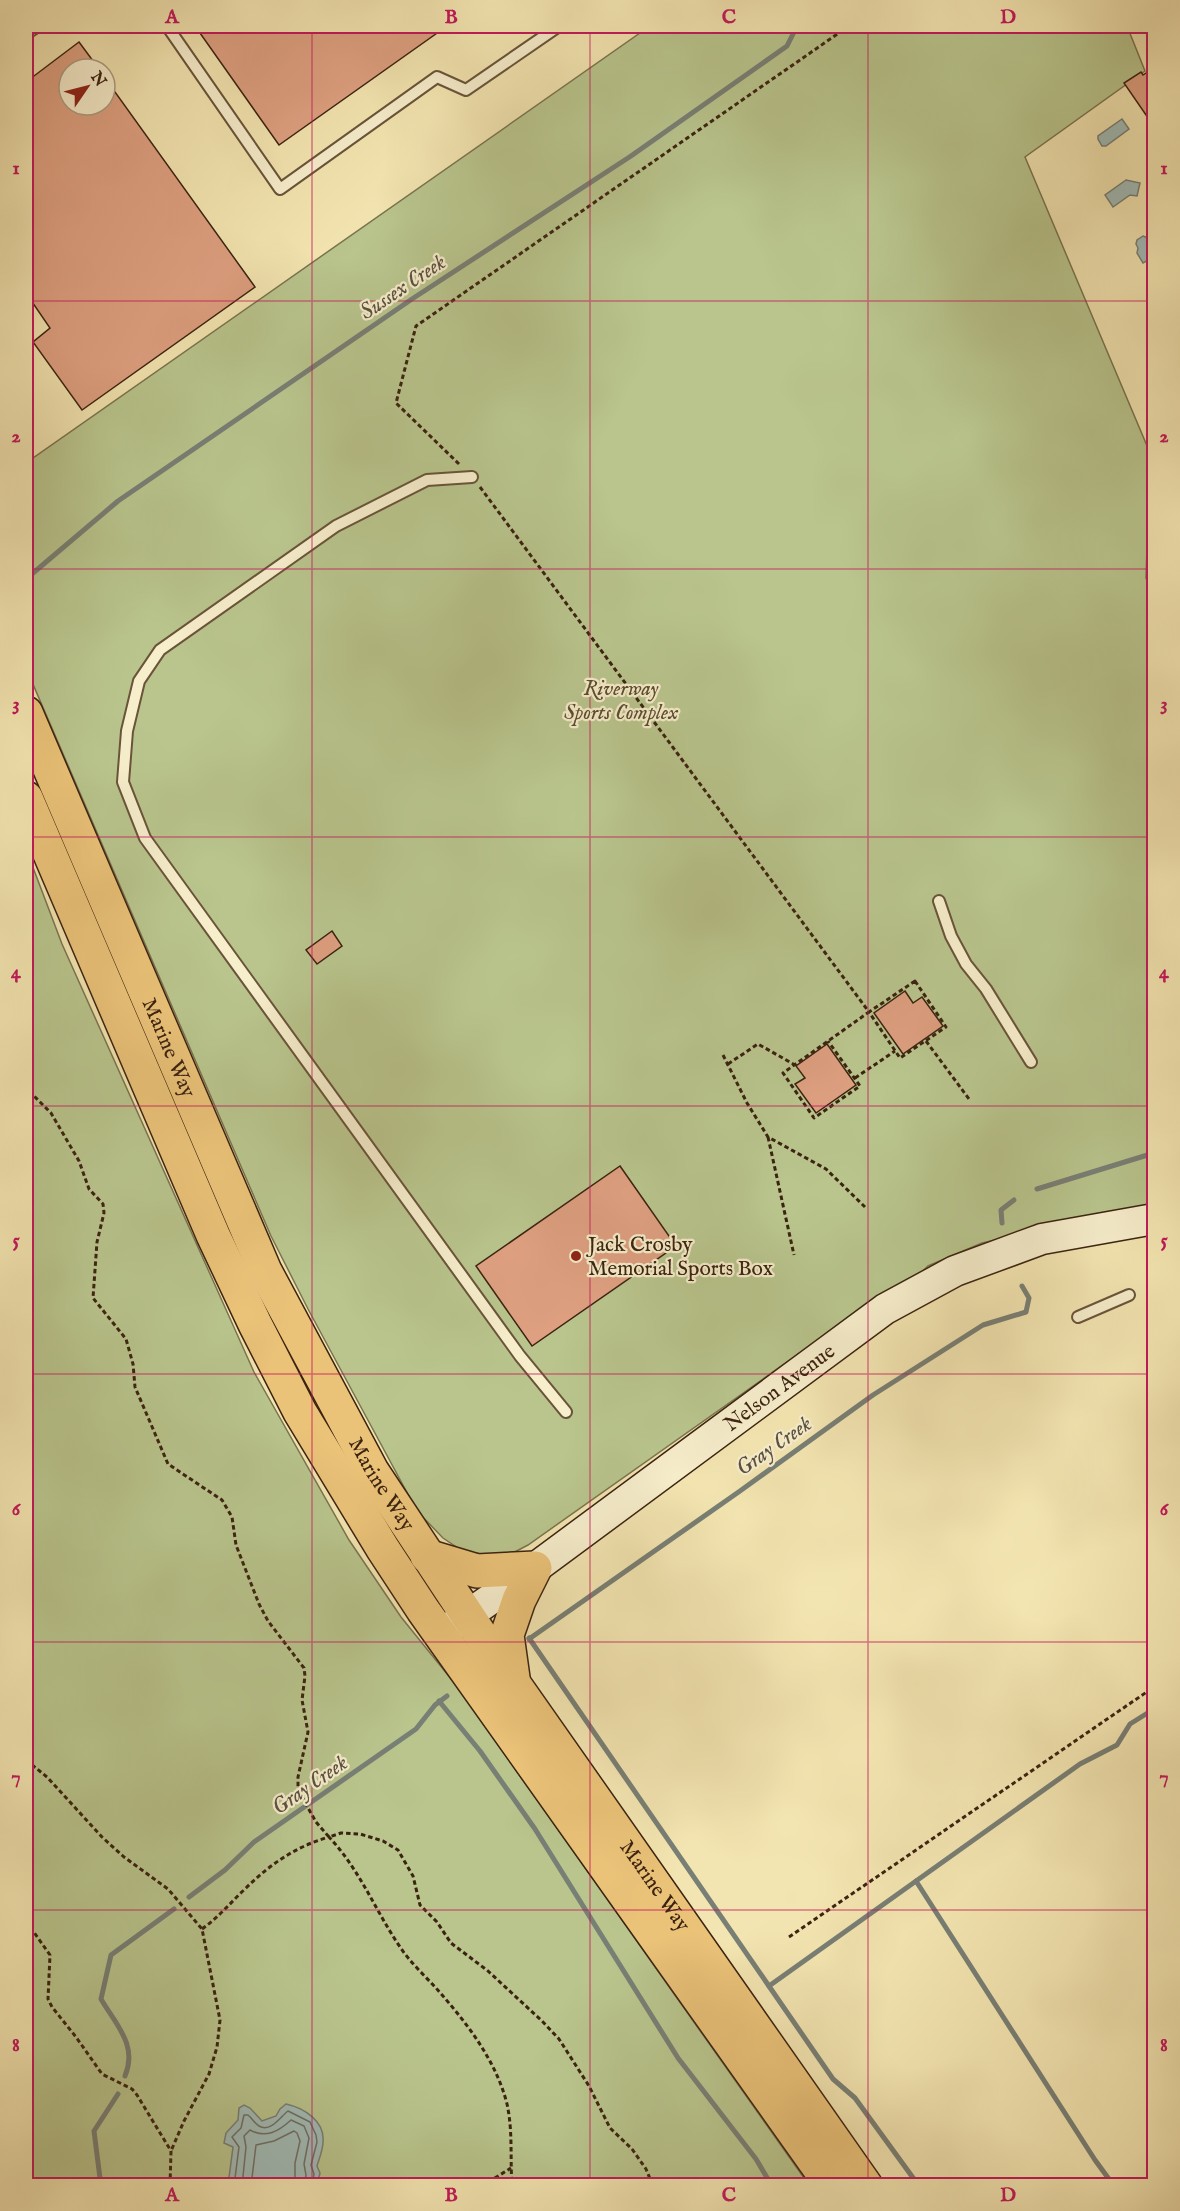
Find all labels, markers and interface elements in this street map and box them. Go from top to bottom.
text: A [164,5,180,30]
text: B [444,5,458,30]
text: C [722,5,736,30]
text: D [1000,5,1016,30]
north arrow [57,57,117,117]
text: N [85,67,110,91]
text: 1 [12,156,20,181]
text: 1 [1160,156,1168,181]
water label: Sussex Creek [355,249,452,327]
text: 2 [11,424,21,449]
text: 2 [1159,424,1169,449]
park label: Riverway Sports Complex [564,676,679,727]
text: 3 [12,692,20,717]
text: 3 [1160,692,1168,717]
text: 4 [11,960,22,985]
text: 4 [1159,960,1170,985]
street label: Marine Way [135,994,201,1103]
text: 5 [12,1228,20,1253]
text: 5 [1160,1228,1168,1253]
place label: Jack Crosby Memorial Sports Box [586,1232,773,1283]
marker: Jack Crosby Memorial Sports Box [569,1249,583,1263]
street label: Nelson Avenue [719,1338,841,1439]
water label: Gray Creek [731,1410,818,1483]
street label: Marine Way [341,1433,420,1537]
text: 6 [12,1497,22,1522]
text: 6 [1160,1497,1170,1522]
water label: Gray Creek [267,1749,354,1822]
text: 7 [11,1765,21,1790]
text: 7 [1159,1765,1169,1790]
street label: Marine Way [613,1835,696,1938]
text: 8 [12,2033,20,2058]
text: 8 [1160,2033,1168,2058]
text: A [164,2183,180,2208]
text: B [444,2183,458,2208]
text: C [722,2183,736,2208]
text: D [1000,2183,1016,2208]

